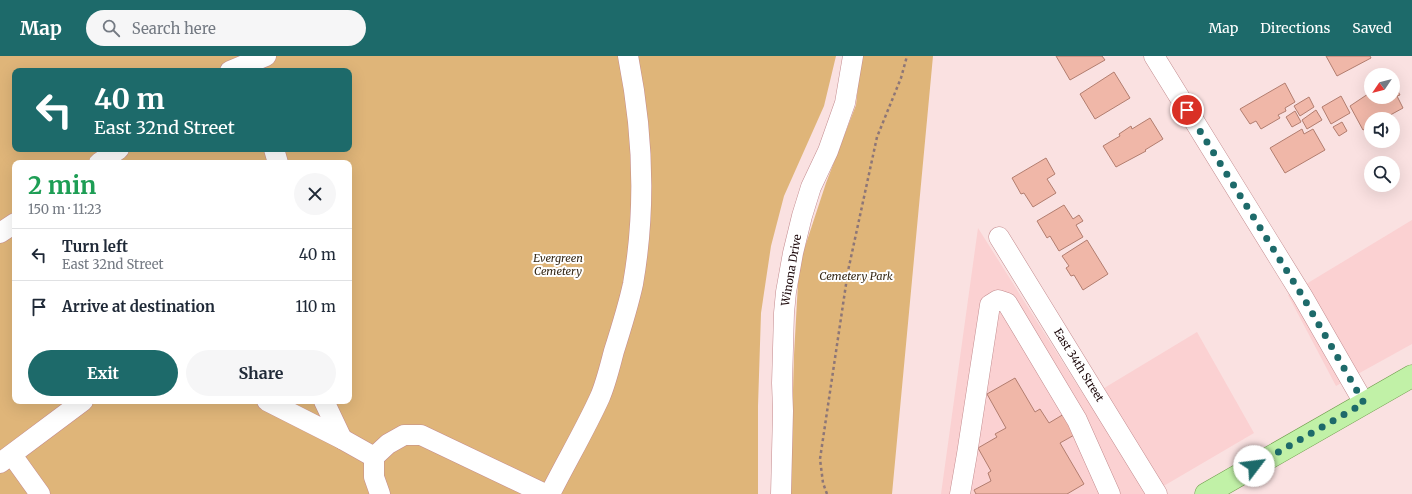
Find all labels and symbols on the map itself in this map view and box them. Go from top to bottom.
north arrow [1364,68,1400,104]
pin [1170,93,1204,127]
street label: Winona Drive [778,233,804,308]
park label: Evergreen Cemetery [533,251,583,278]
park label: Cemetery Park [819,269,893,283]
street label: East 34th Street [1051,326,1108,405]
position arrow [1233,445,1275,487]

